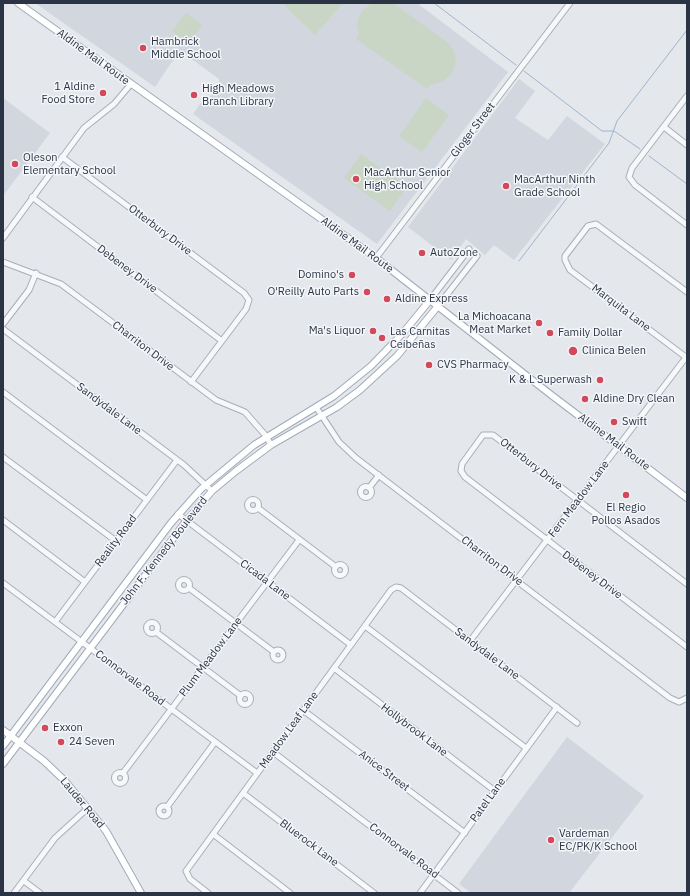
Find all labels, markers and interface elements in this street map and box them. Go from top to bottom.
street label: Aldine Mail Route [54,26,132,88]
place label: Hambrick Middle School [151,35,221,61]
marker: Hambrick Middle School [138,43,148,53]
place label: 1 Aldine Food Store [41,80,95,106]
place label: High Meadows Branch Library [202,82,274,108]
marker: 1 Aldine Food Store [98,88,108,98]
marker: High Meadows Branch Library [189,90,199,100]
street label: Gloger Street [448,100,498,160]
place label: Oleson Elementary School [23,151,116,177]
marker: Oleson Elementary School [10,159,20,169]
place label: MacArthur Senior High School [364,166,450,192]
place label: MacArthur Ninth Grade School [514,173,595,199]
marker: MacArthur Senior High School [351,174,361,184]
marker: MacArthur Ninth Grade School [501,181,511,191]
street label: Otterbury Drive [126,202,194,258]
street label: Aldine Mail Route [318,214,396,276]
street label: Debeney Drive [94,242,160,296]
place label: AutoZone [430,246,478,260]
marker: AutoZone [417,248,427,258]
place label: Domino's [298,268,344,282]
marker: Domino's [347,270,357,280]
street label: Marquita Lane [589,282,653,334]
place label: O'Reilly Auto Parts [267,285,359,299]
marker: O'Reilly Auto Parts [362,287,372,297]
place label: Aldine Express [395,292,468,306]
marker: Aldine Express [382,294,392,304]
place label: La Michoacana Meat Market [458,310,531,336]
street label: Charriton Drive [109,318,177,374]
marker: La Michoacana Meat Market [534,318,544,328]
place label: Ma's Liquor [309,324,365,338]
place label: Las Carnitas Ceibeñas [390,325,450,351]
marker: Ma's Liquor [368,326,378,336]
place label: Family Dollar [558,326,622,340]
marker: Family Dollar [545,328,555,338]
marker: Las Carnitas Ceibeñas [377,333,387,343]
place label: Clinica Belen [582,344,646,358]
marker: Clinica Belen [567,345,579,357]
place label: CVS Pharmacy [437,358,509,372]
marker: CVS Pharmacy [424,360,434,370]
place label: K & L Superwash [509,373,592,387]
marker: K & L Superwash [595,375,605,385]
street label: Sandydale Lane [74,380,144,438]
place label: Aldine Dry Clean [593,392,675,406]
marker: Aldine Dry Clean [580,394,590,404]
street label: Aldine Mail Route [576,411,652,473]
place label: Swift [622,415,647,429]
marker: Swift [609,417,619,427]
street label: Otterbury Drive [497,435,565,493]
street label: Fern Meadow Lane [546,458,612,540]
marker: El Regio Pollos Asados [621,490,631,500]
street label: John F. Kennedy Boulevard [118,494,210,608]
place label: El Regio Pollos Asados [592,501,660,527]
street label: Reality Road [92,512,140,570]
street label: Charriton Drive [458,533,526,589]
street label: Debeney Drive [559,548,625,602]
street label: Cicada Lane [237,557,293,603]
street label: Plum Meadow Lane [177,615,245,699]
street label: Sandydale Lane [452,625,522,683]
street label: Connorvale Road [93,647,167,709]
street label: Meadow Leaf Lane [257,689,321,771]
street label: Hollybrook Lane [378,701,450,759]
place label: Exxon [53,721,83,735]
marker: Exxon [40,723,50,733]
place label: 24 Seven [69,735,115,749]
marker: 24 Seven [56,737,66,747]
street label: Anice Street [356,748,412,794]
street label: Lauder Road [57,775,107,831]
street label: Patel Lane [468,775,508,825]
street label: Bluerock Lane [277,817,341,869]
street label: Connorvale Road [367,820,441,882]
place label: Vardeman EC/PK/K School [559,827,637,853]
marker: Vardeman EC/PK/K School [546,835,556,845]

